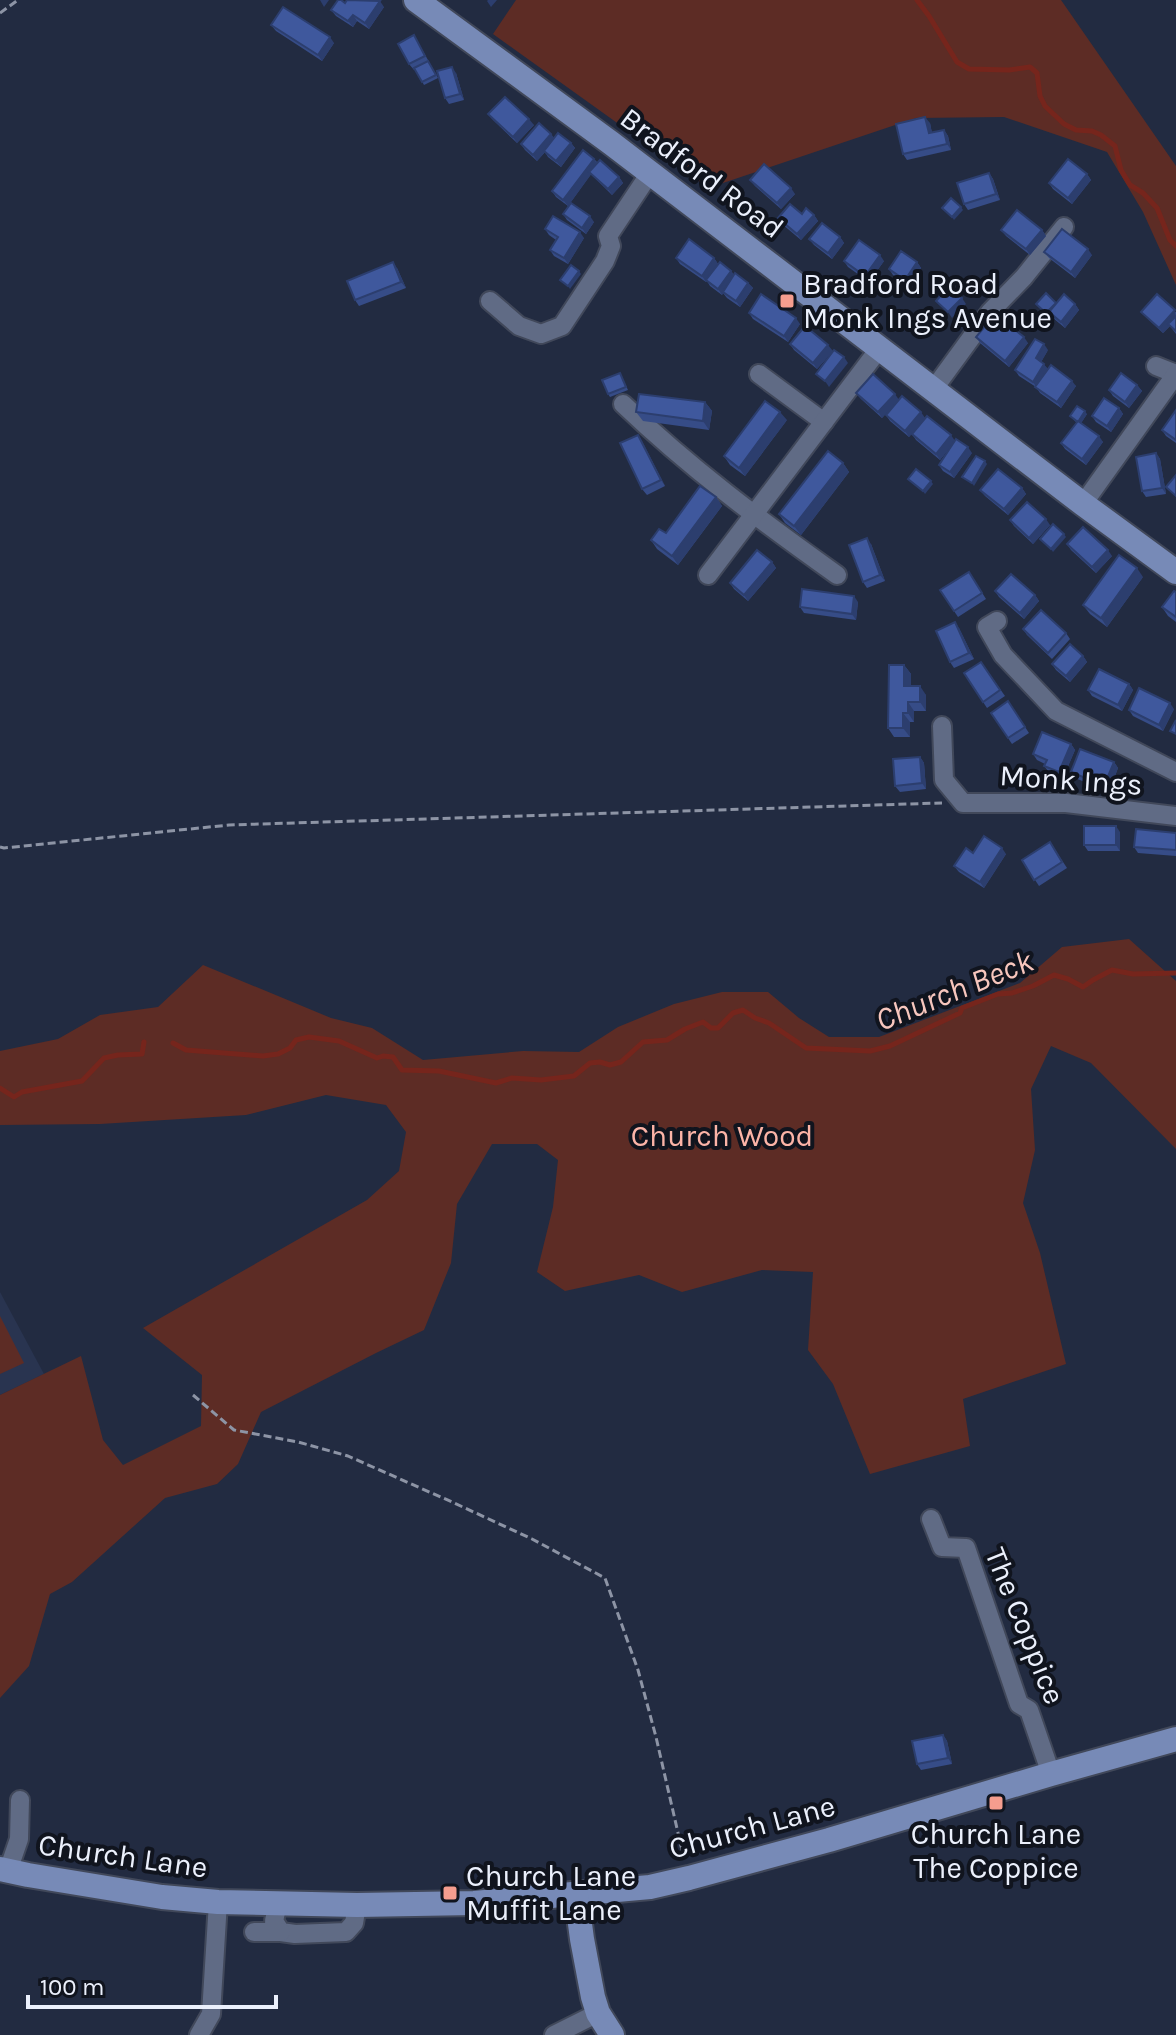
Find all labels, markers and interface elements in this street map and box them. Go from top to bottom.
street label: Bradford Road [613,100,791,246]
place label: Bradford Road Monk Ings Avenue [803,266,1052,336]
marker: Bradford Road Monk Ings Avenue [778,292,796,310]
street label: Monk Ings [998,757,1144,803]
water label: Church Beck [870,942,1039,1039]
park label: Church Wood [631,1118,813,1154]
street label: The Coppice [977,1543,1073,1709]
street label: Church Lane [665,1788,839,1866]
marker: Church Lane The Coppice [987,1794,1005,1812]
place label: Church Lane The Coppice [911,1816,1081,1886]
street label: Church Lane [36,1826,210,1886]
place label: Church Lane Muffit Lane [466,1858,636,1928]
marker: Church Lane Muffit Lane [441,1884,459,1902]
scale bar [28,1959,276,2009]
text: 100 m [40,1973,105,2001]

